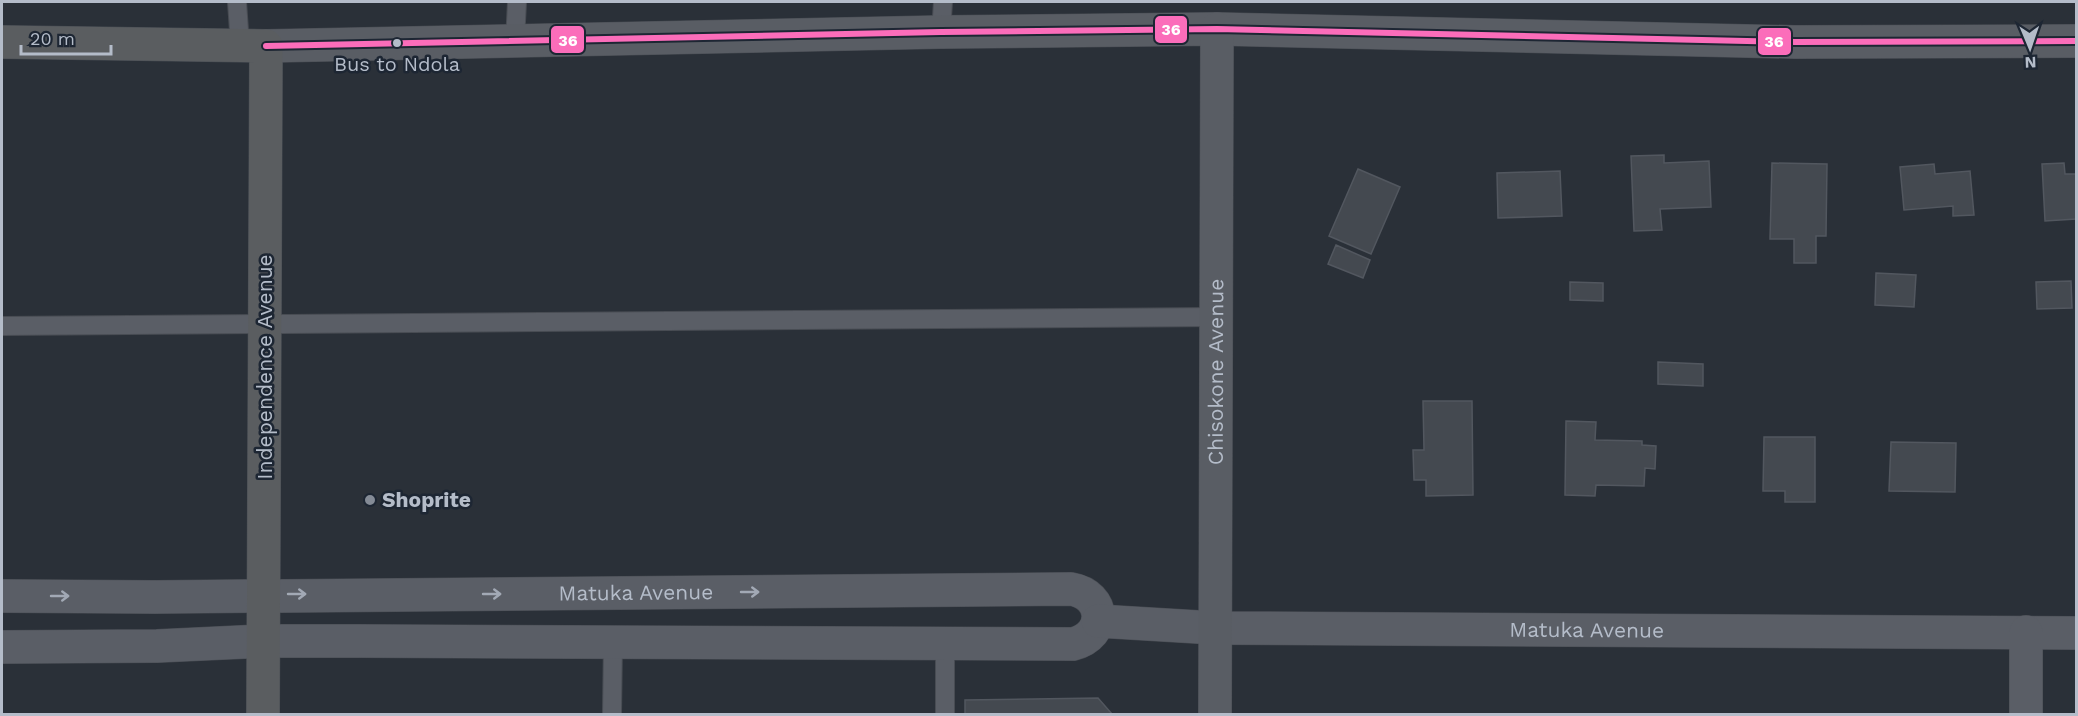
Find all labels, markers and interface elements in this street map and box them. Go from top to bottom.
line badge: 36 [1154,15,1188,44]
scale bar [21,18,111,56]
north arrow [2000,18,2060,78]
text: 36 [1161,20,1181,39]
line badge: 36 [550,25,585,54]
line badge: 36 [1757,27,1792,56]
text: 20 m [30,28,75,49]
text: 36 [558,31,578,50]
text: 36 [1764,32,1784,51]
marker: Bus to Ndola [391,37,403,49]
place label: Bus to Ndola [334,52,460,76]
text: N [2024,53,2037,72]
street label: Independence Avenue [252,254,277,480]
street label: Chisokone Avenue [1203,279,1228,465]
place label: Shoprite [382,487,471,512]
marker: Shoprite [363,493,377,507]
street label: Matuka Avenue [558,579,713,605]
one-way arrow [739,586,759,597]
one-way arrow [481,588,501,600]
one-way arrow [286,589,306,600]
one-way arrow [49,590,69,602]
street label: Matuka Avenue [1509,617,1664,643]

